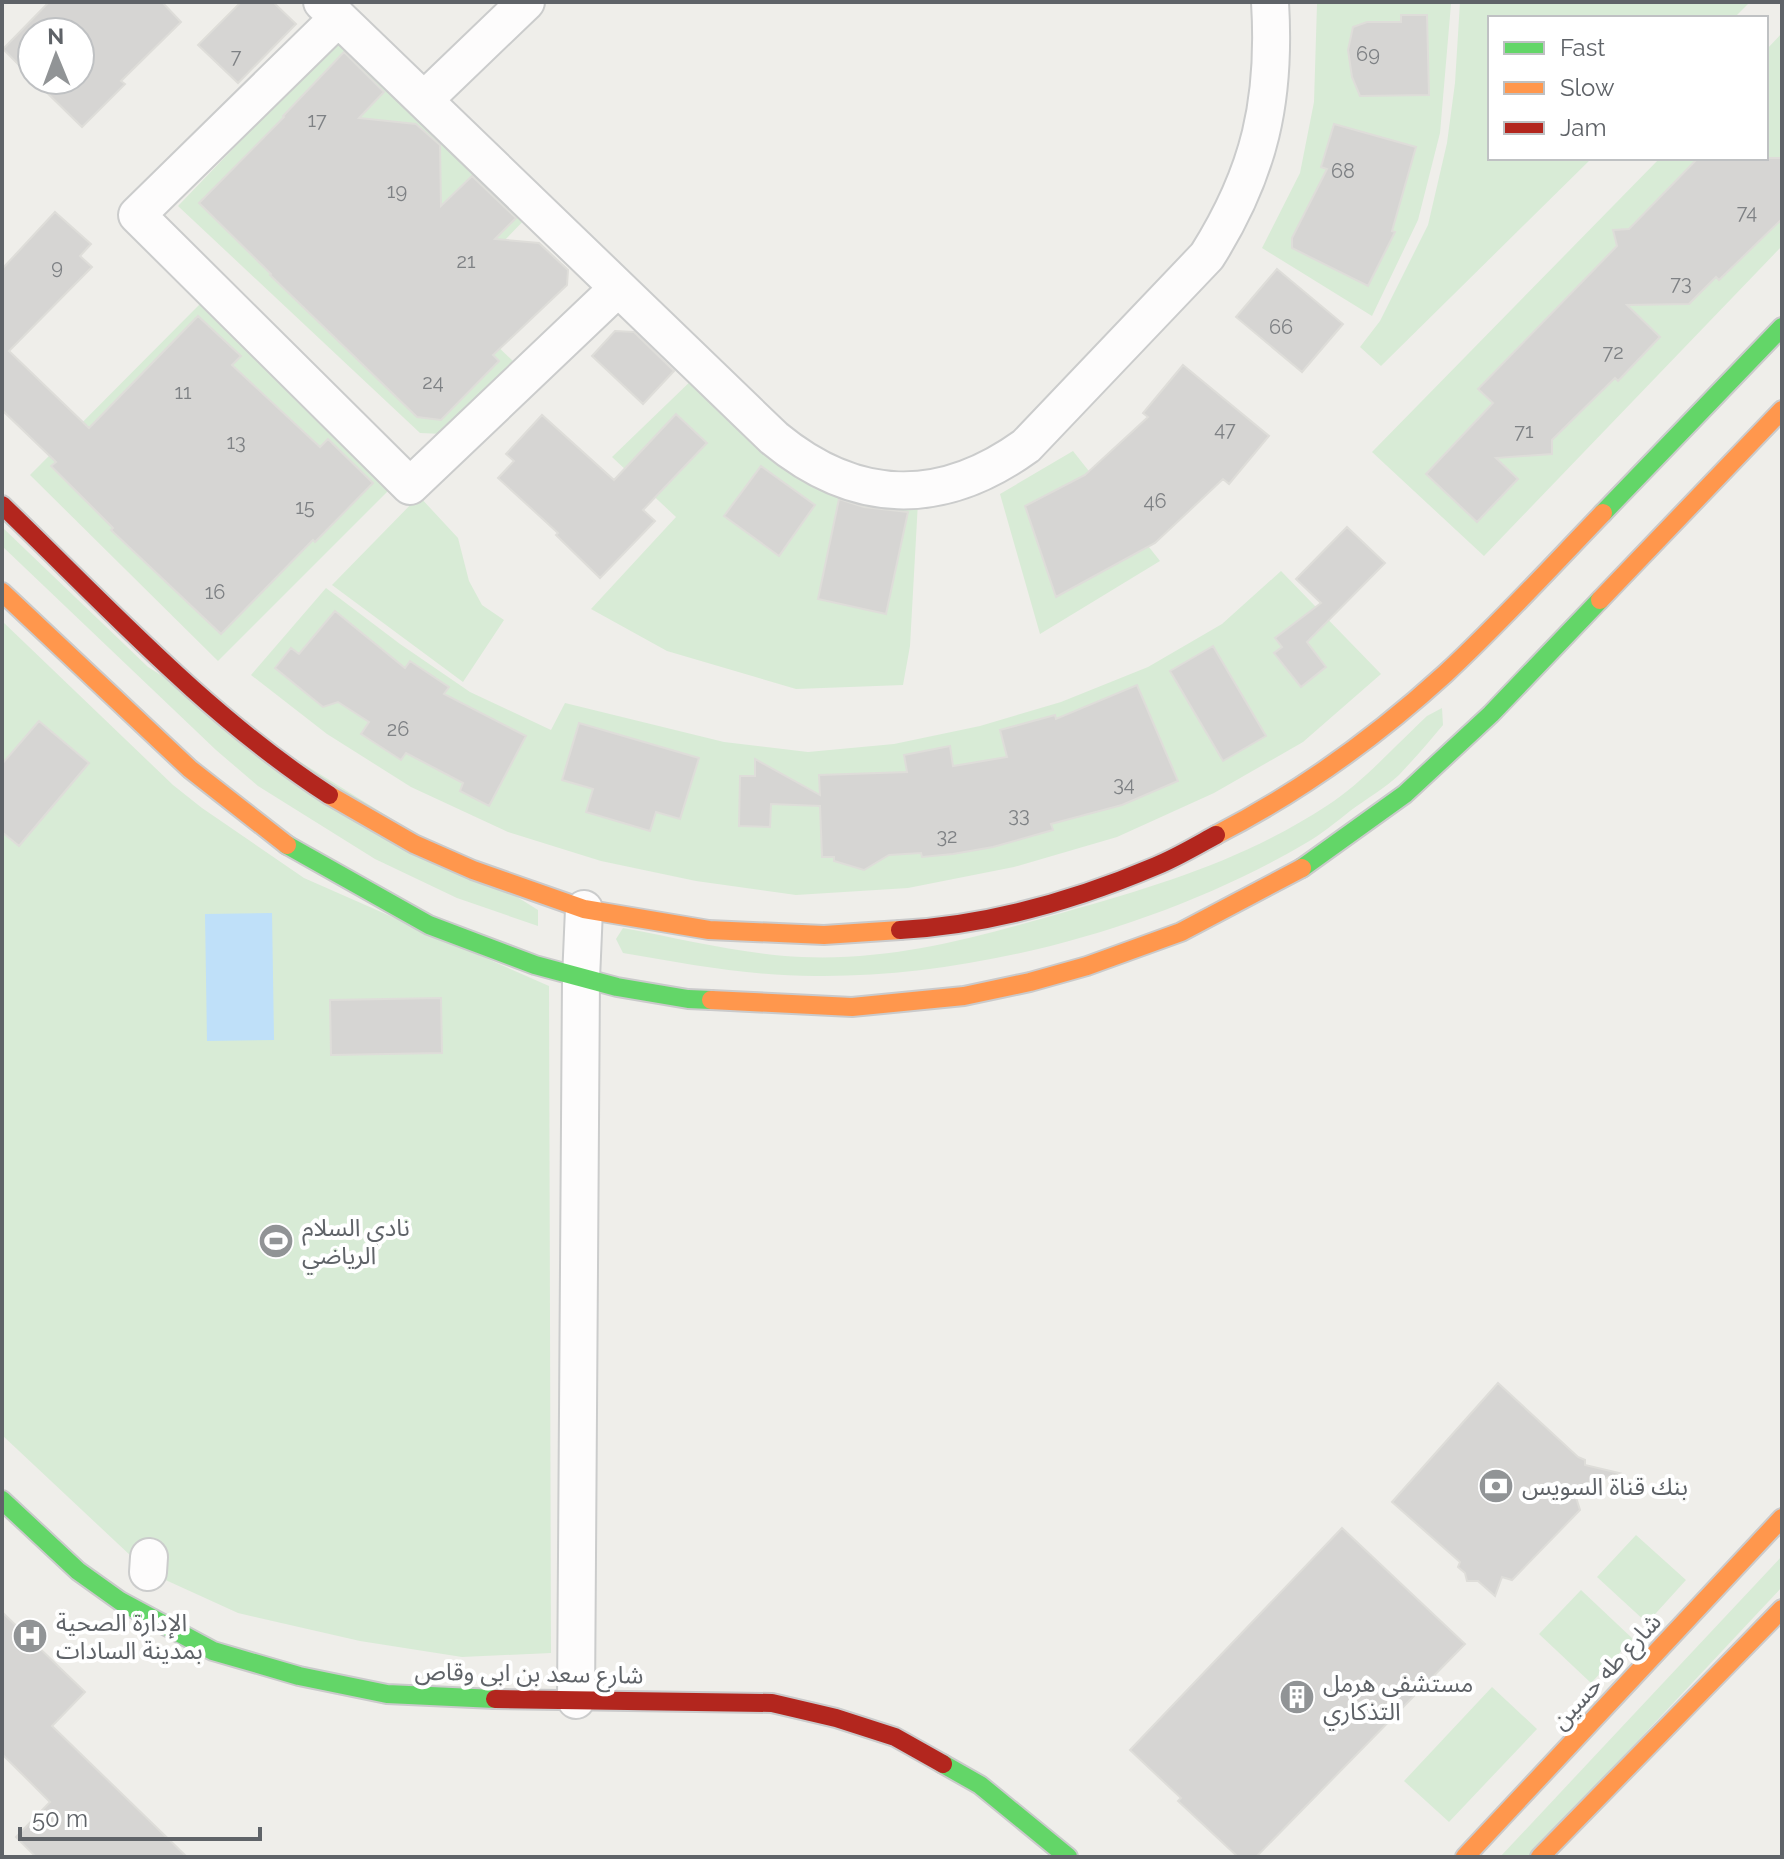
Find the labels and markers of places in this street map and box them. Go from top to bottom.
place label: نادي السلام الرياضي [302,1213,410,1274]
sports icon: نادي السلام الرياضي [257,1222,295,1260]
bank icon: بنك قناة السويس [1477,1467,1515,1505]
place label: بنك قناة السويس [1522,1472,1688,1501]
place label: الإدارة الصحية بمدينة السادات [56,1608,203,1665]
hospital icon: الإدارة الصحية بمدينة السادات [11,1617,49,1655]
place label: مستشفى هرمل التذكاري [1323,1669,1473,1730]
building icon: مستشفى هرمل التذكاري [1278,1678,1316,1716]

